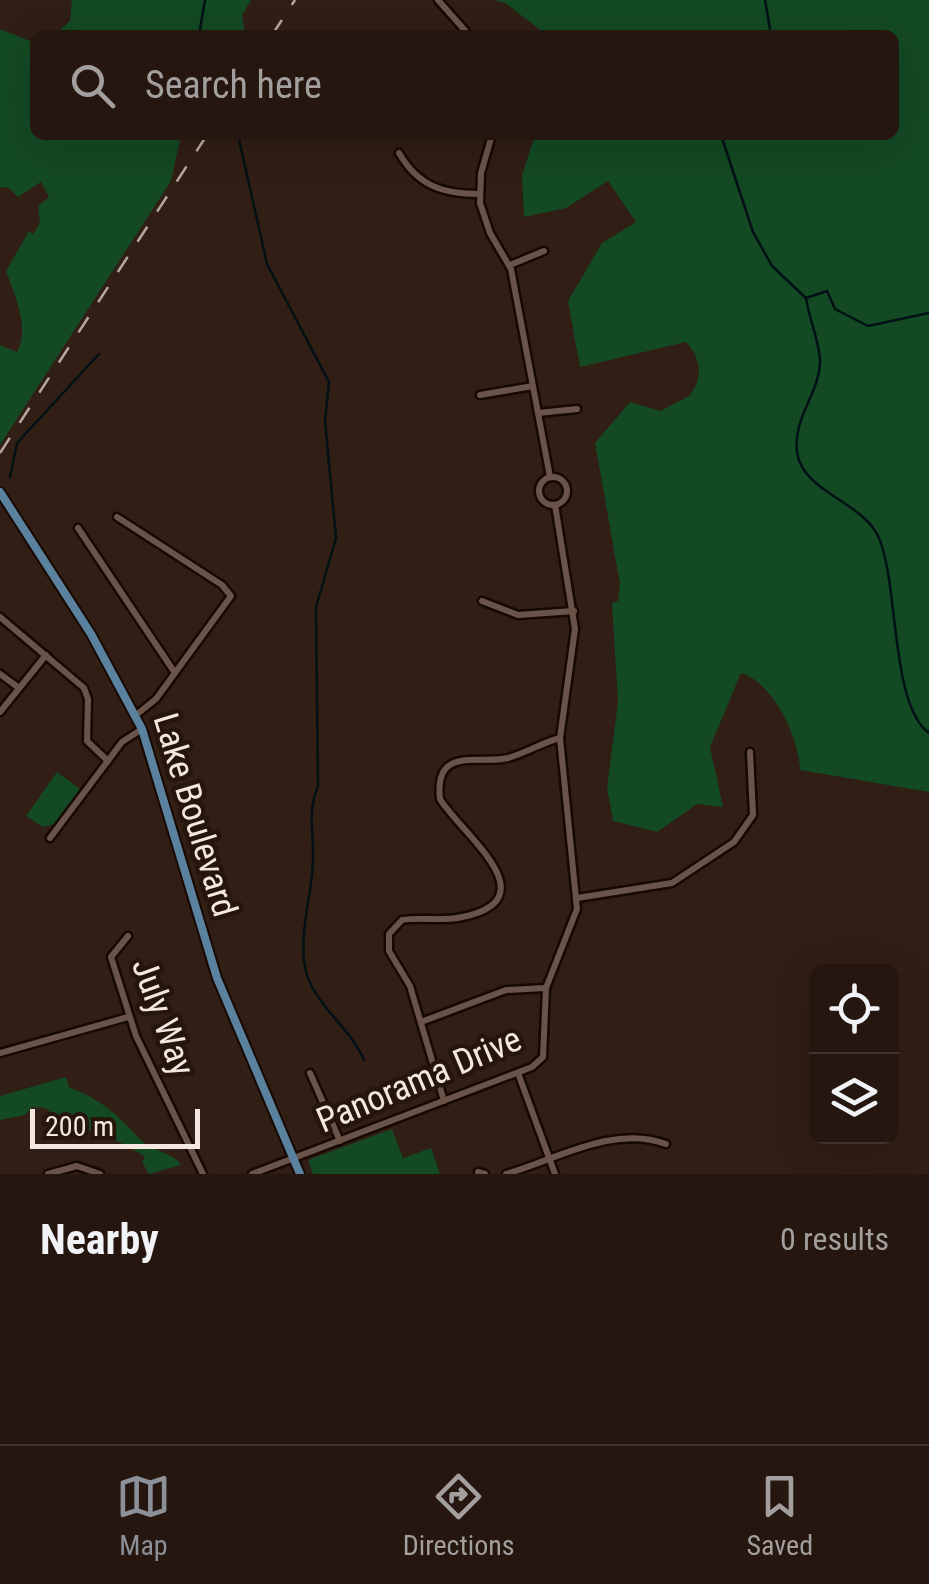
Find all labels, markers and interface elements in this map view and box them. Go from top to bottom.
search box [30,30,899,140]
icon: search [65,58,120,113]
text: Search here [145,63,322,107]
street label: Lake Boulevard [145,708,245,922]
street label: July Way [123,953,203,1081]
map controls [809,964,899,1144]
button: locate [809,964,899,1054]
street label: Panorama Drive [311,1018,527,1142]
button: layers [809,1054,899,1144]
scale bar [30,1104,200,1148]
text: 200 m [45,1110,114,1143]
text: Nearby [40,1215,159,1264]
text: 0 results [780,1220,889,1258]
tab: Map [116,1469,171,1562]
tab: Directions [403,1469,515,1562]
tab: Saved [746,1469,813,1562]

